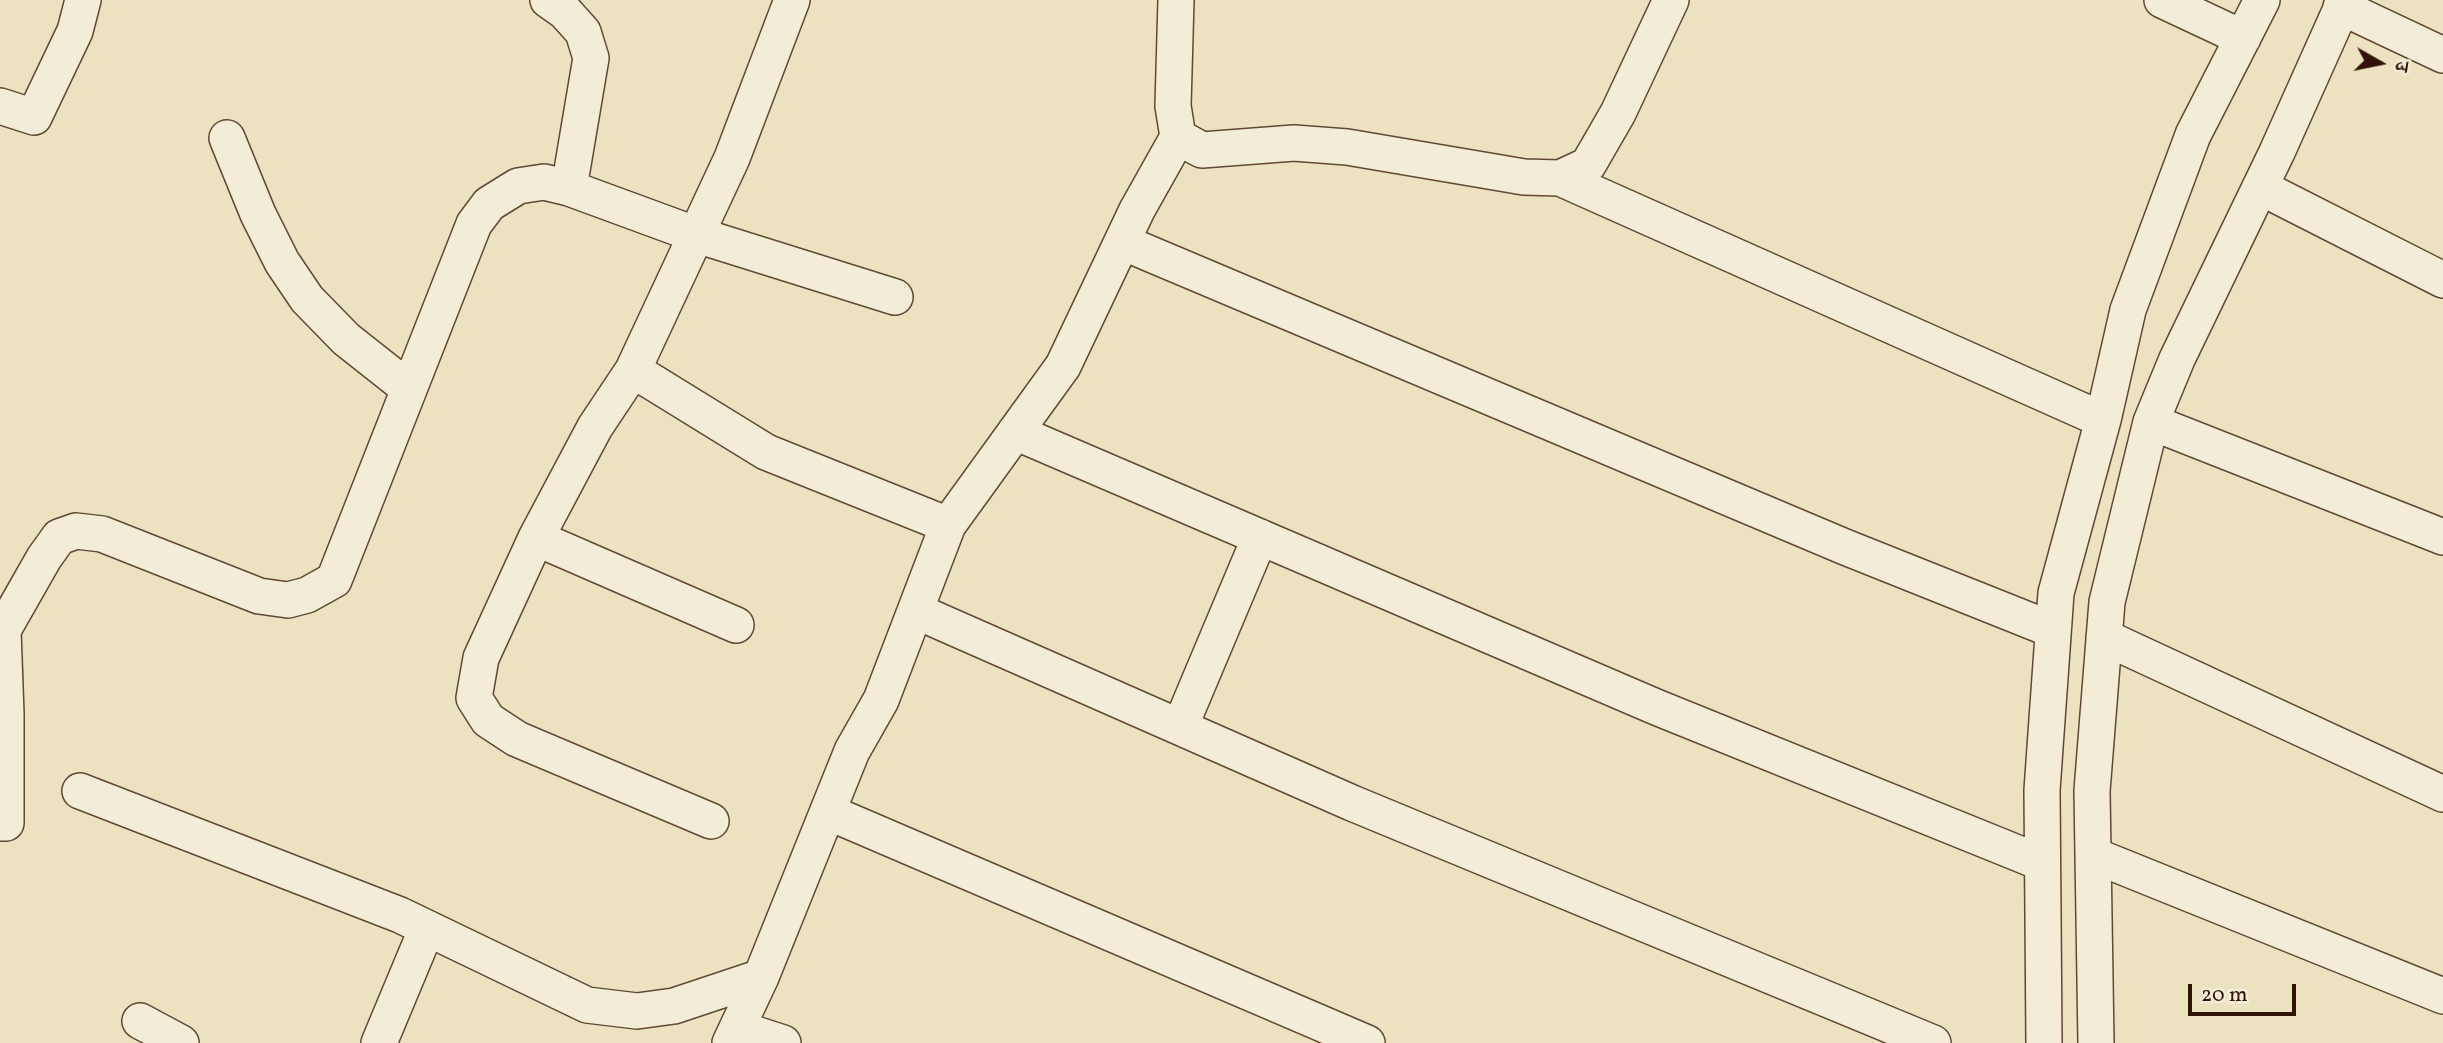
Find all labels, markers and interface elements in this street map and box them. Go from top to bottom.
north arrow [2345,28,2415,98]
text: उ [2387,59,2414,73]
scale bar [2191,970,2300,1014]
text: 20 m [2201,981,2247,1010]

